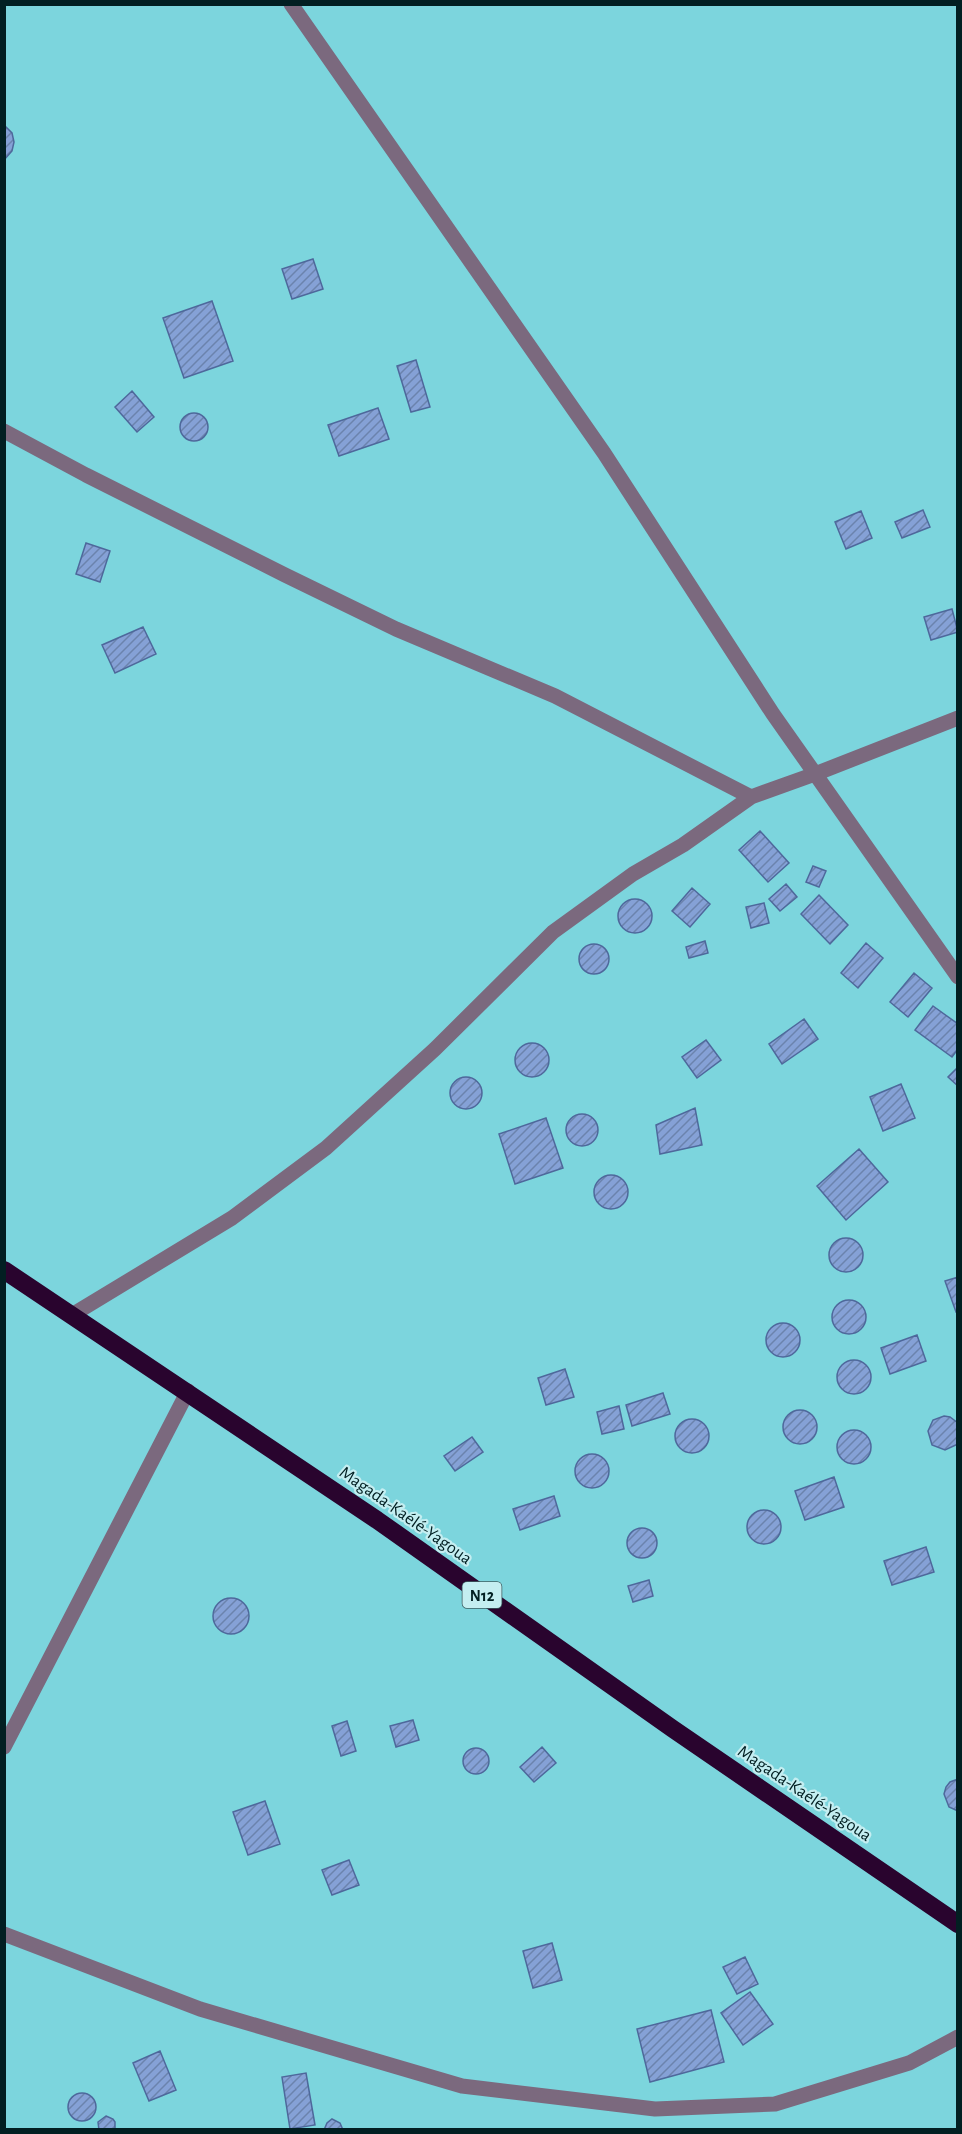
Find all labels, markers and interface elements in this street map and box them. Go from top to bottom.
street label: Magada-Kaélé-Yagoua [336,1463,475,1568]
road number: N12 [462,1582,502,1608]
street label: Magada-Kaélé-Yagoua [734,1742,875,1845]

